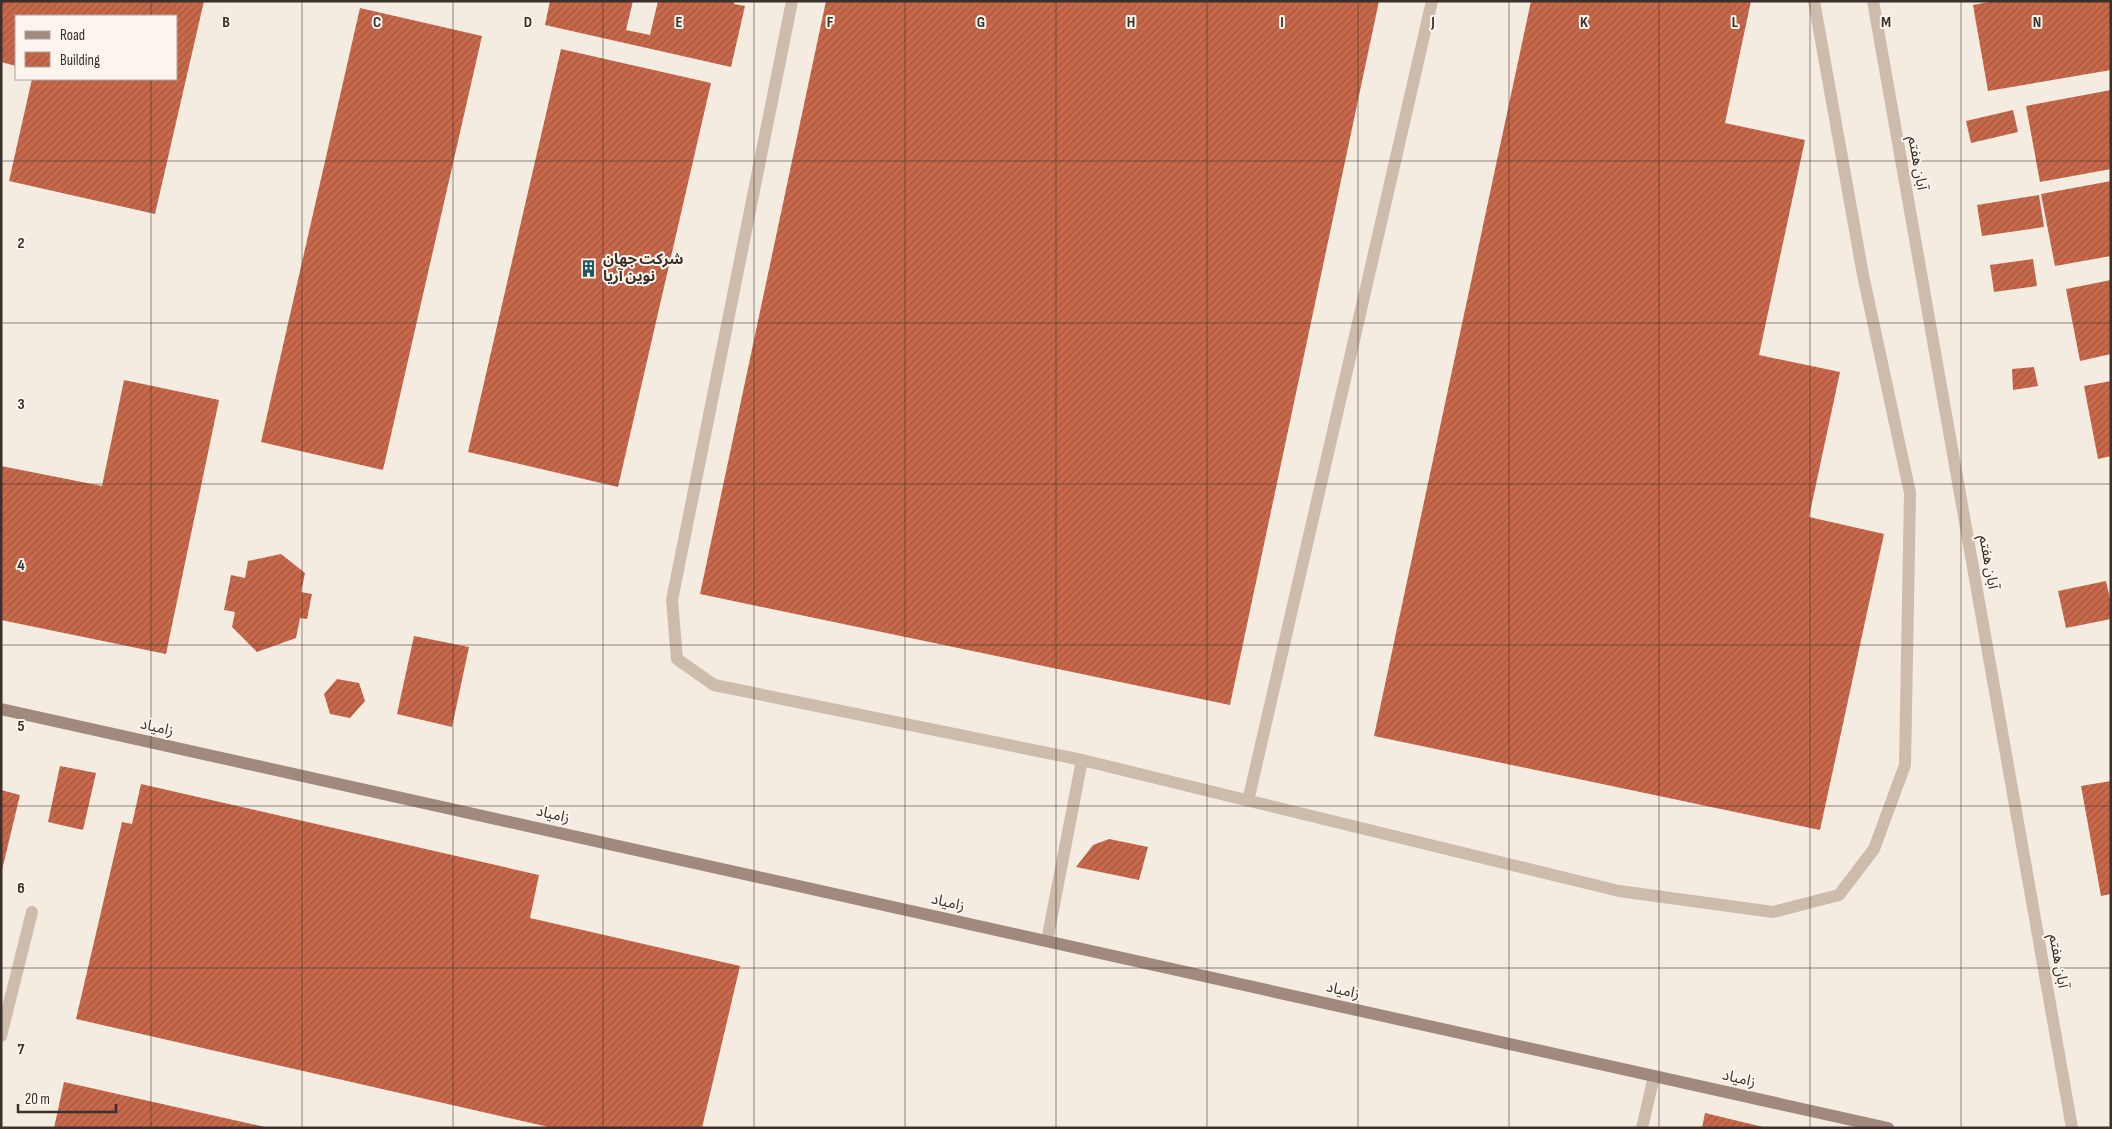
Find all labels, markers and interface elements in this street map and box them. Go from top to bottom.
text: B [222,13,230,32]
text: C [373,13,381,32]
text: D [524,13,532,32]
text: E [676,13,683,32]
text: F [827,13,834,32]
text: G [977,13,985,32]
text: H [1127,13,1135,32]
text: I [1280,13,1284,32]
text: J [1430,13,1435,32]
text: K [1580,13,1588,32]
text: L [1732,13,1739,32]
text: M [1881,13,1891,32]
text: N [2033,13,2041,32]
legend [15,15,178,80]
text: Road [60,26,85,45]
text: Building [60,51,100,70]
street label: آبان هفتم [1902,135,1932,192]
text: 2 [17,234,25,253]
place label: شرکت جهان نوین آریا [603,250,684,286]
building icon: شرکت جهان نوین آریا [579,258,599,278]
text: 3 [17,395,25,414]
street label: آبان هفتم [1973,534,2003,591]
text: 4 [17,556,25,575]
street label: زامیاد [138,714,175,741]
text: 5 [17,717,25,736]
street label: زامیاد [534,801,571,828]
text: 6 [17,879,25,898]
street label: زامیاد [929,889,966,916]
street label: آبان هفتم [2043,933,2073,990]
street label: زامیاد [1324,977,1361,1004]
text: 7 [18,1040,25,1059]
street label: زامیاد [1720,1065,1757,1092]
scale bar [18,1082,115,1114]
text: 20 m [25,1090,50,1109]

